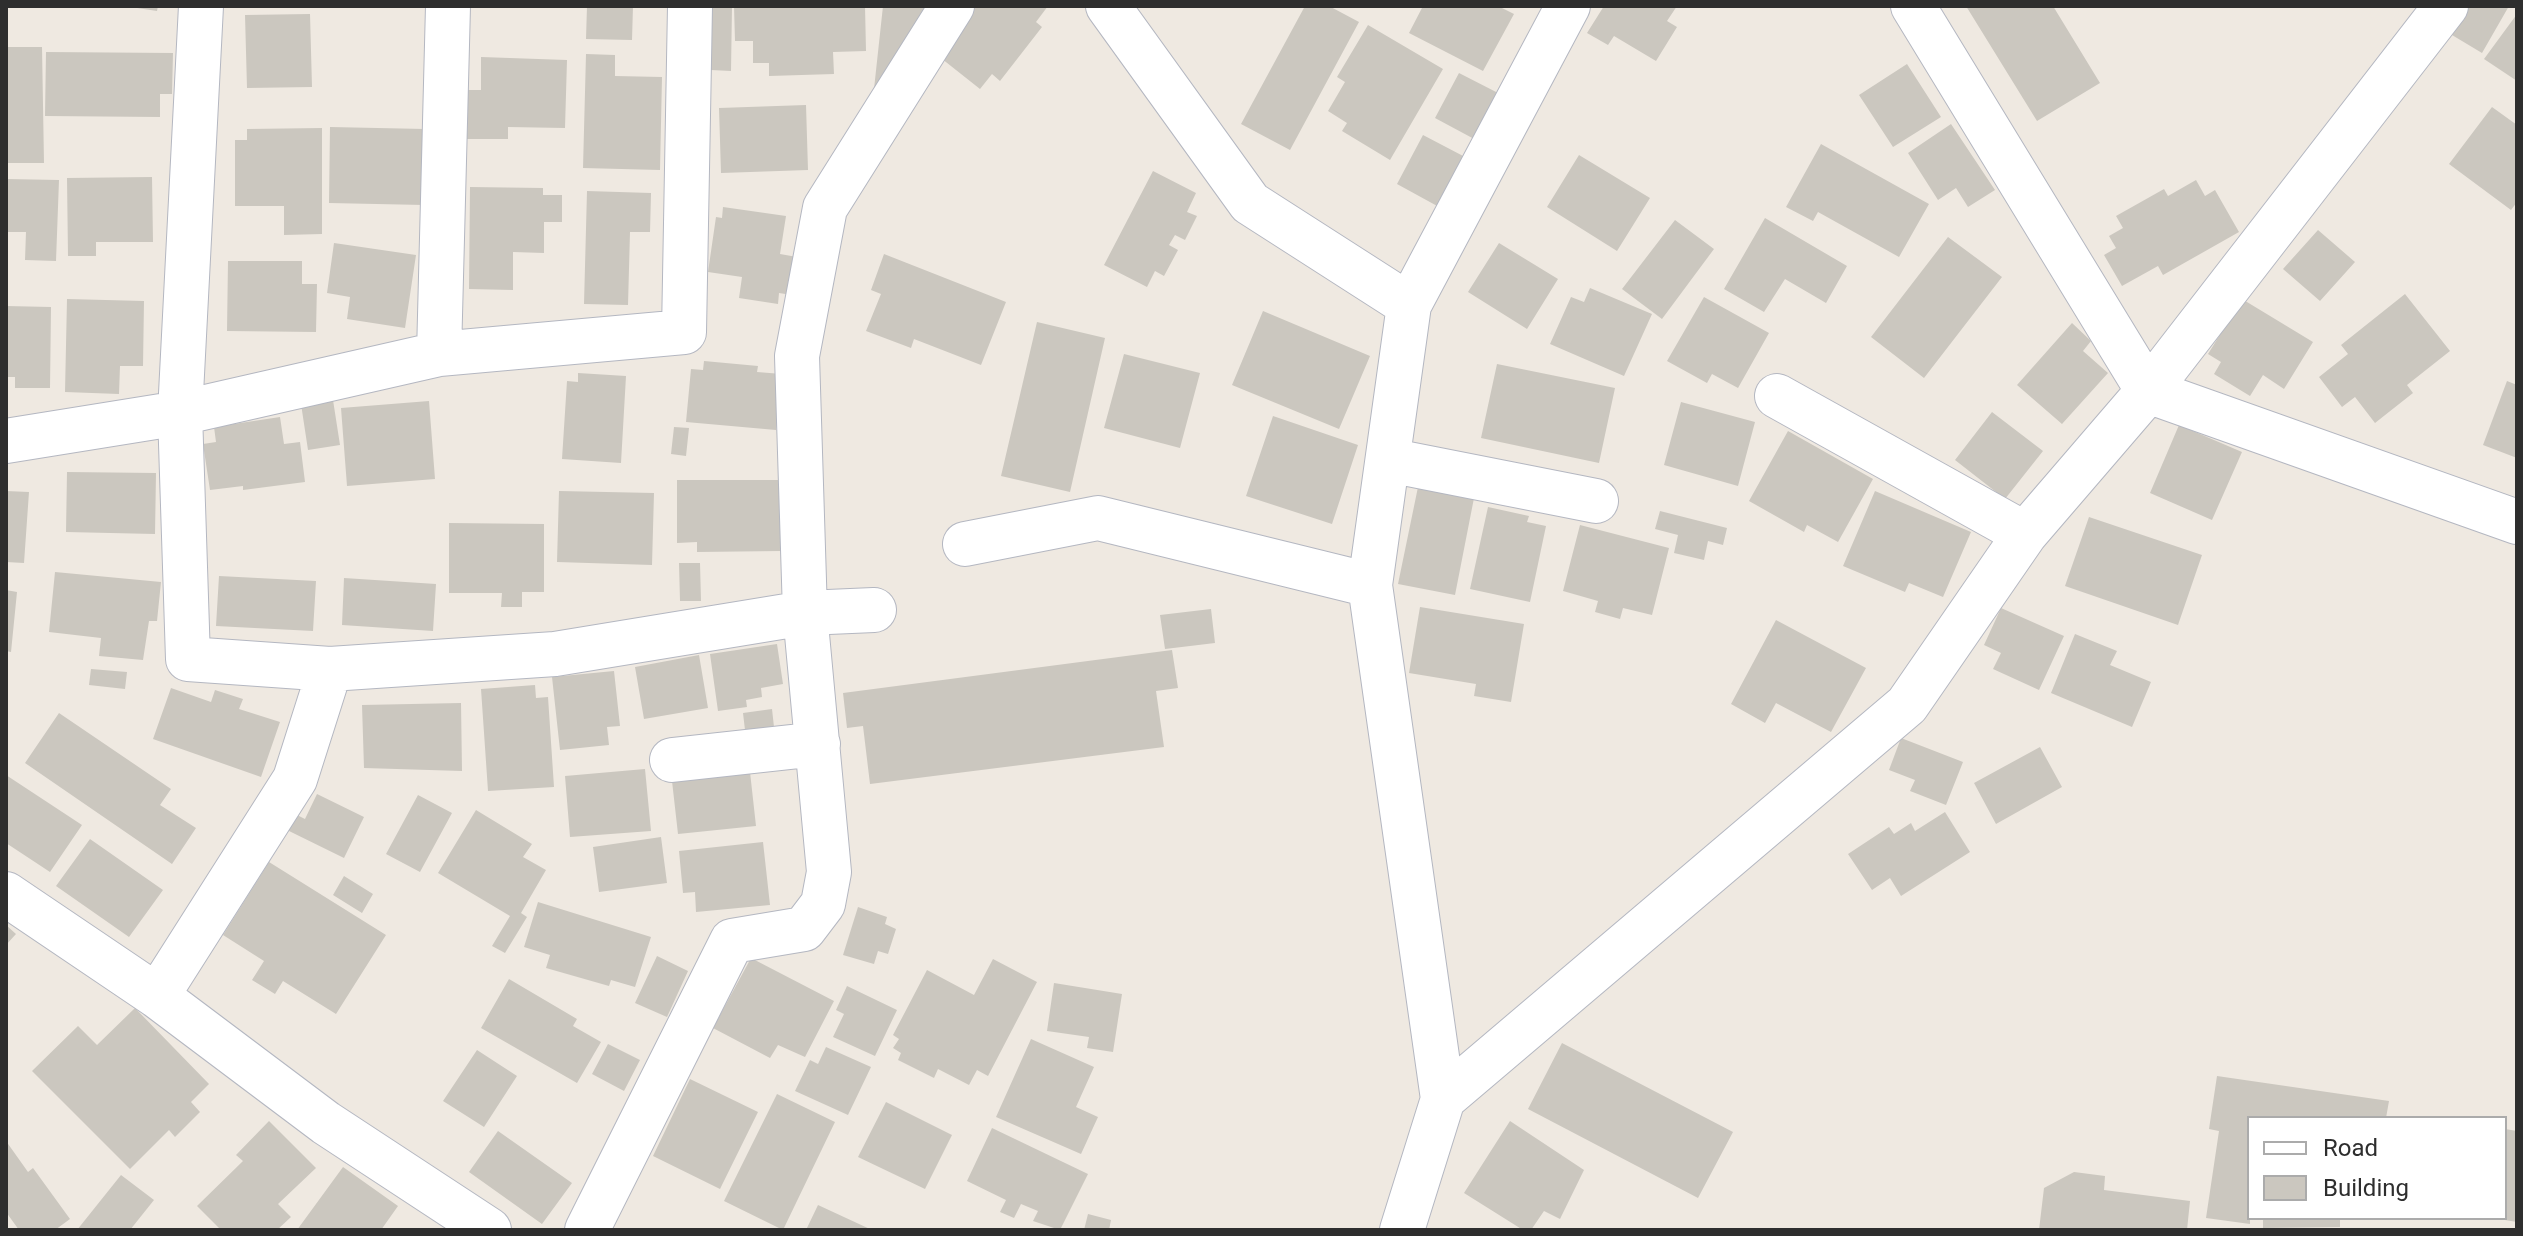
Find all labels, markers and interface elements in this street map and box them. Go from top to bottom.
legend [2247,1116,2507,1220]
text: Road [2323,1134,2378,1162]
text: Building [2323,1174,2409,1202]

